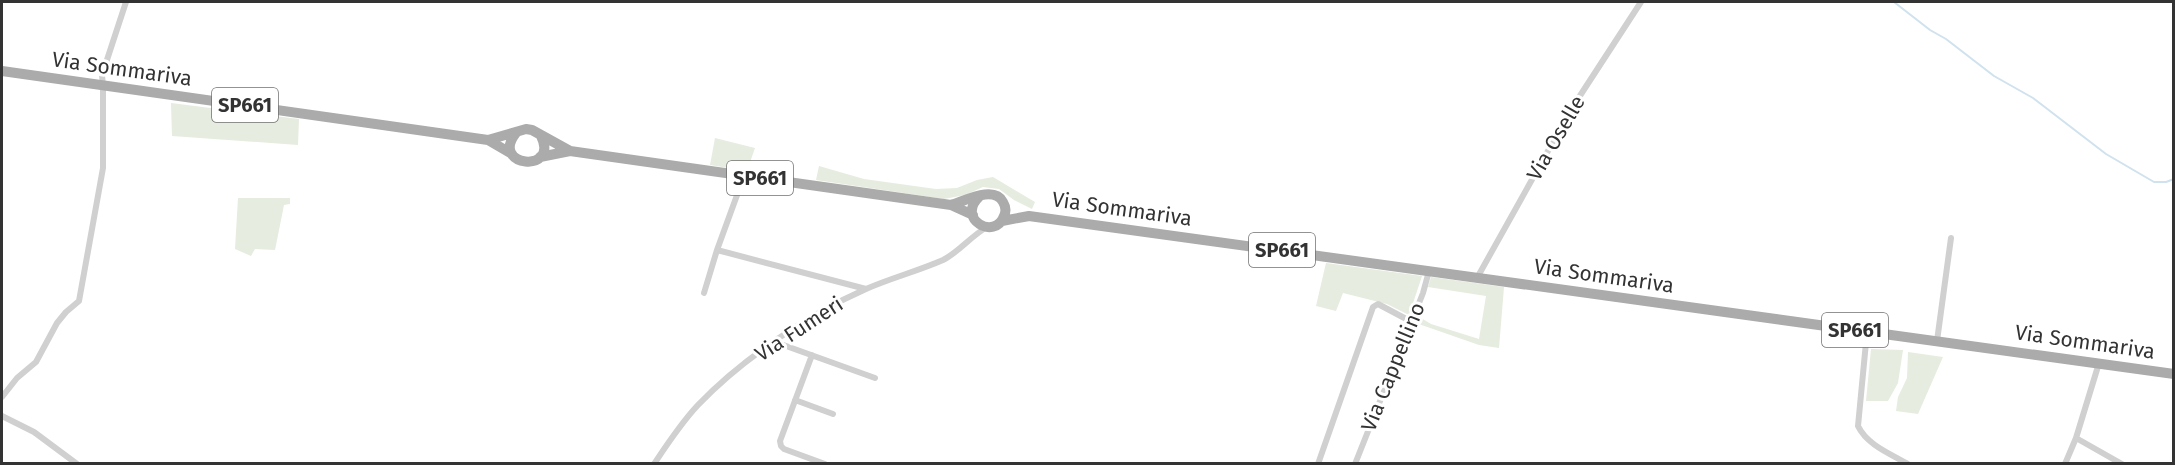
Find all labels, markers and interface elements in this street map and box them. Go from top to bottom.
street label: Via Sommariva [50,46,194,92]
road number: SP661 [212,88,278,122]
street label: Via Oselle [1521,91,1591,185]
road number: SP661 [727,161,793,195]
street label: Via Sommariva [1050,186,1194,232]
road number: SP661 [1249,233,1315,267]
street label: Via Sommariva [1532,253,1676,299]
street label: Via Fumeri [750,291,848,367]
street label: Via Cappellino [1355,299,1431,435]
road number: SP661 [1822,313,1888,347]
street label: Via Sommariva [2013,319,2157,365]

